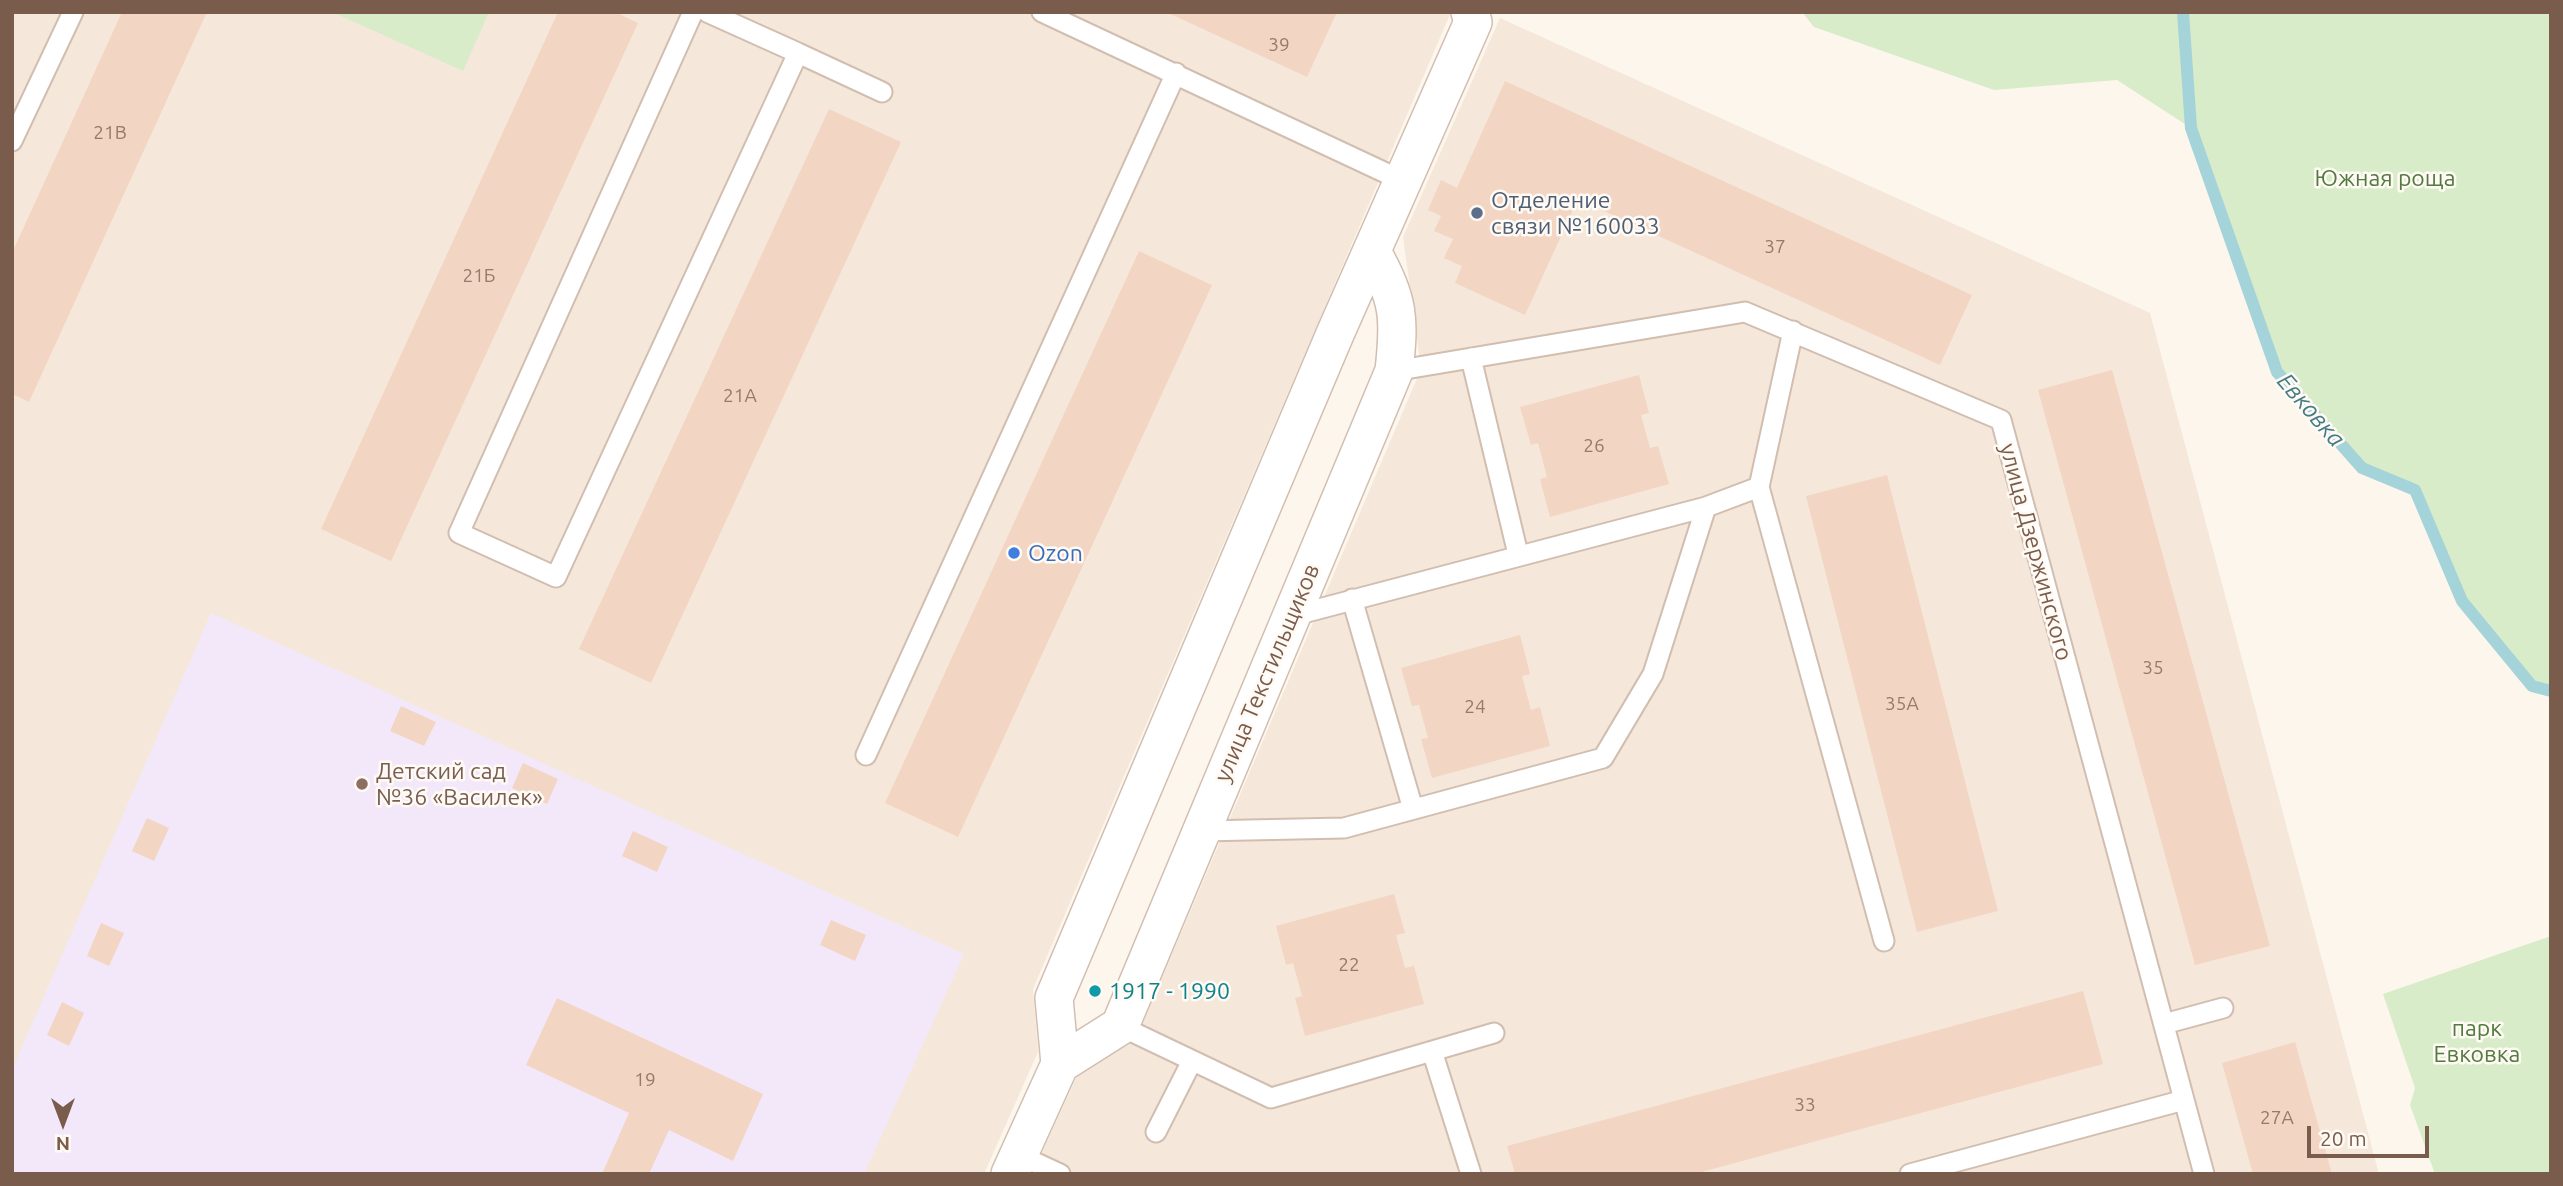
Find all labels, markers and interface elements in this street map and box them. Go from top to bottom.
house number: 39 [1268,34,1290,56]
house number: 21В [93,122,127,144]
park label: Южная роща [2315,164,2455,192]
place label: Отделение связи №160033 [1491,186,1660,240]
marker: Отделение связи №160033 [1469,205,1485,221]
house number: 37 [1764,236,1786,258]
house number: 21Б [462,265,496,287]
water label: Евковка [2271,367,2351,453]
house number: 21А [723,385,757,407]
house number: 26 [1583,435,1605,457]
street label: улица Дзержинского [1994,440,2078,664]
place label: Ozon [1028,539,1083,567]
marker: Ozon [1006,545,1022,561]
street label: улица Текстильщиков [1209,560,1325,786]
house number: 35 [2142,657,2164,679]
house number: 35А [1885,693,1919,715]
house number: 24 [1464,696,1486,718]
place label: Детский сад №36 «Василек» [376,757,543,811]
marker: Детский сад №36 «Василек» [354,776,370,792]
house number: 22 [1338,954,1360,976]
place label: 1917 - 1990 [1109,977,1230,1005]
marker: 1917 - 1990 [1087,983,1103,999]
park label: парк Евковка [2434,1014,2520,1068]
house number: 19 [634,1069,656,1091]
north arrow [28,1088,98,1158]
house number: 33 [1794,1094,1816,1116]
house number: 27А [2260,1107,2294,1129]
scale bar [2311,1112,2434,1156]
text: 20 m [2320,1126,2367,1150]
text: N [56,1133,70,1155]

